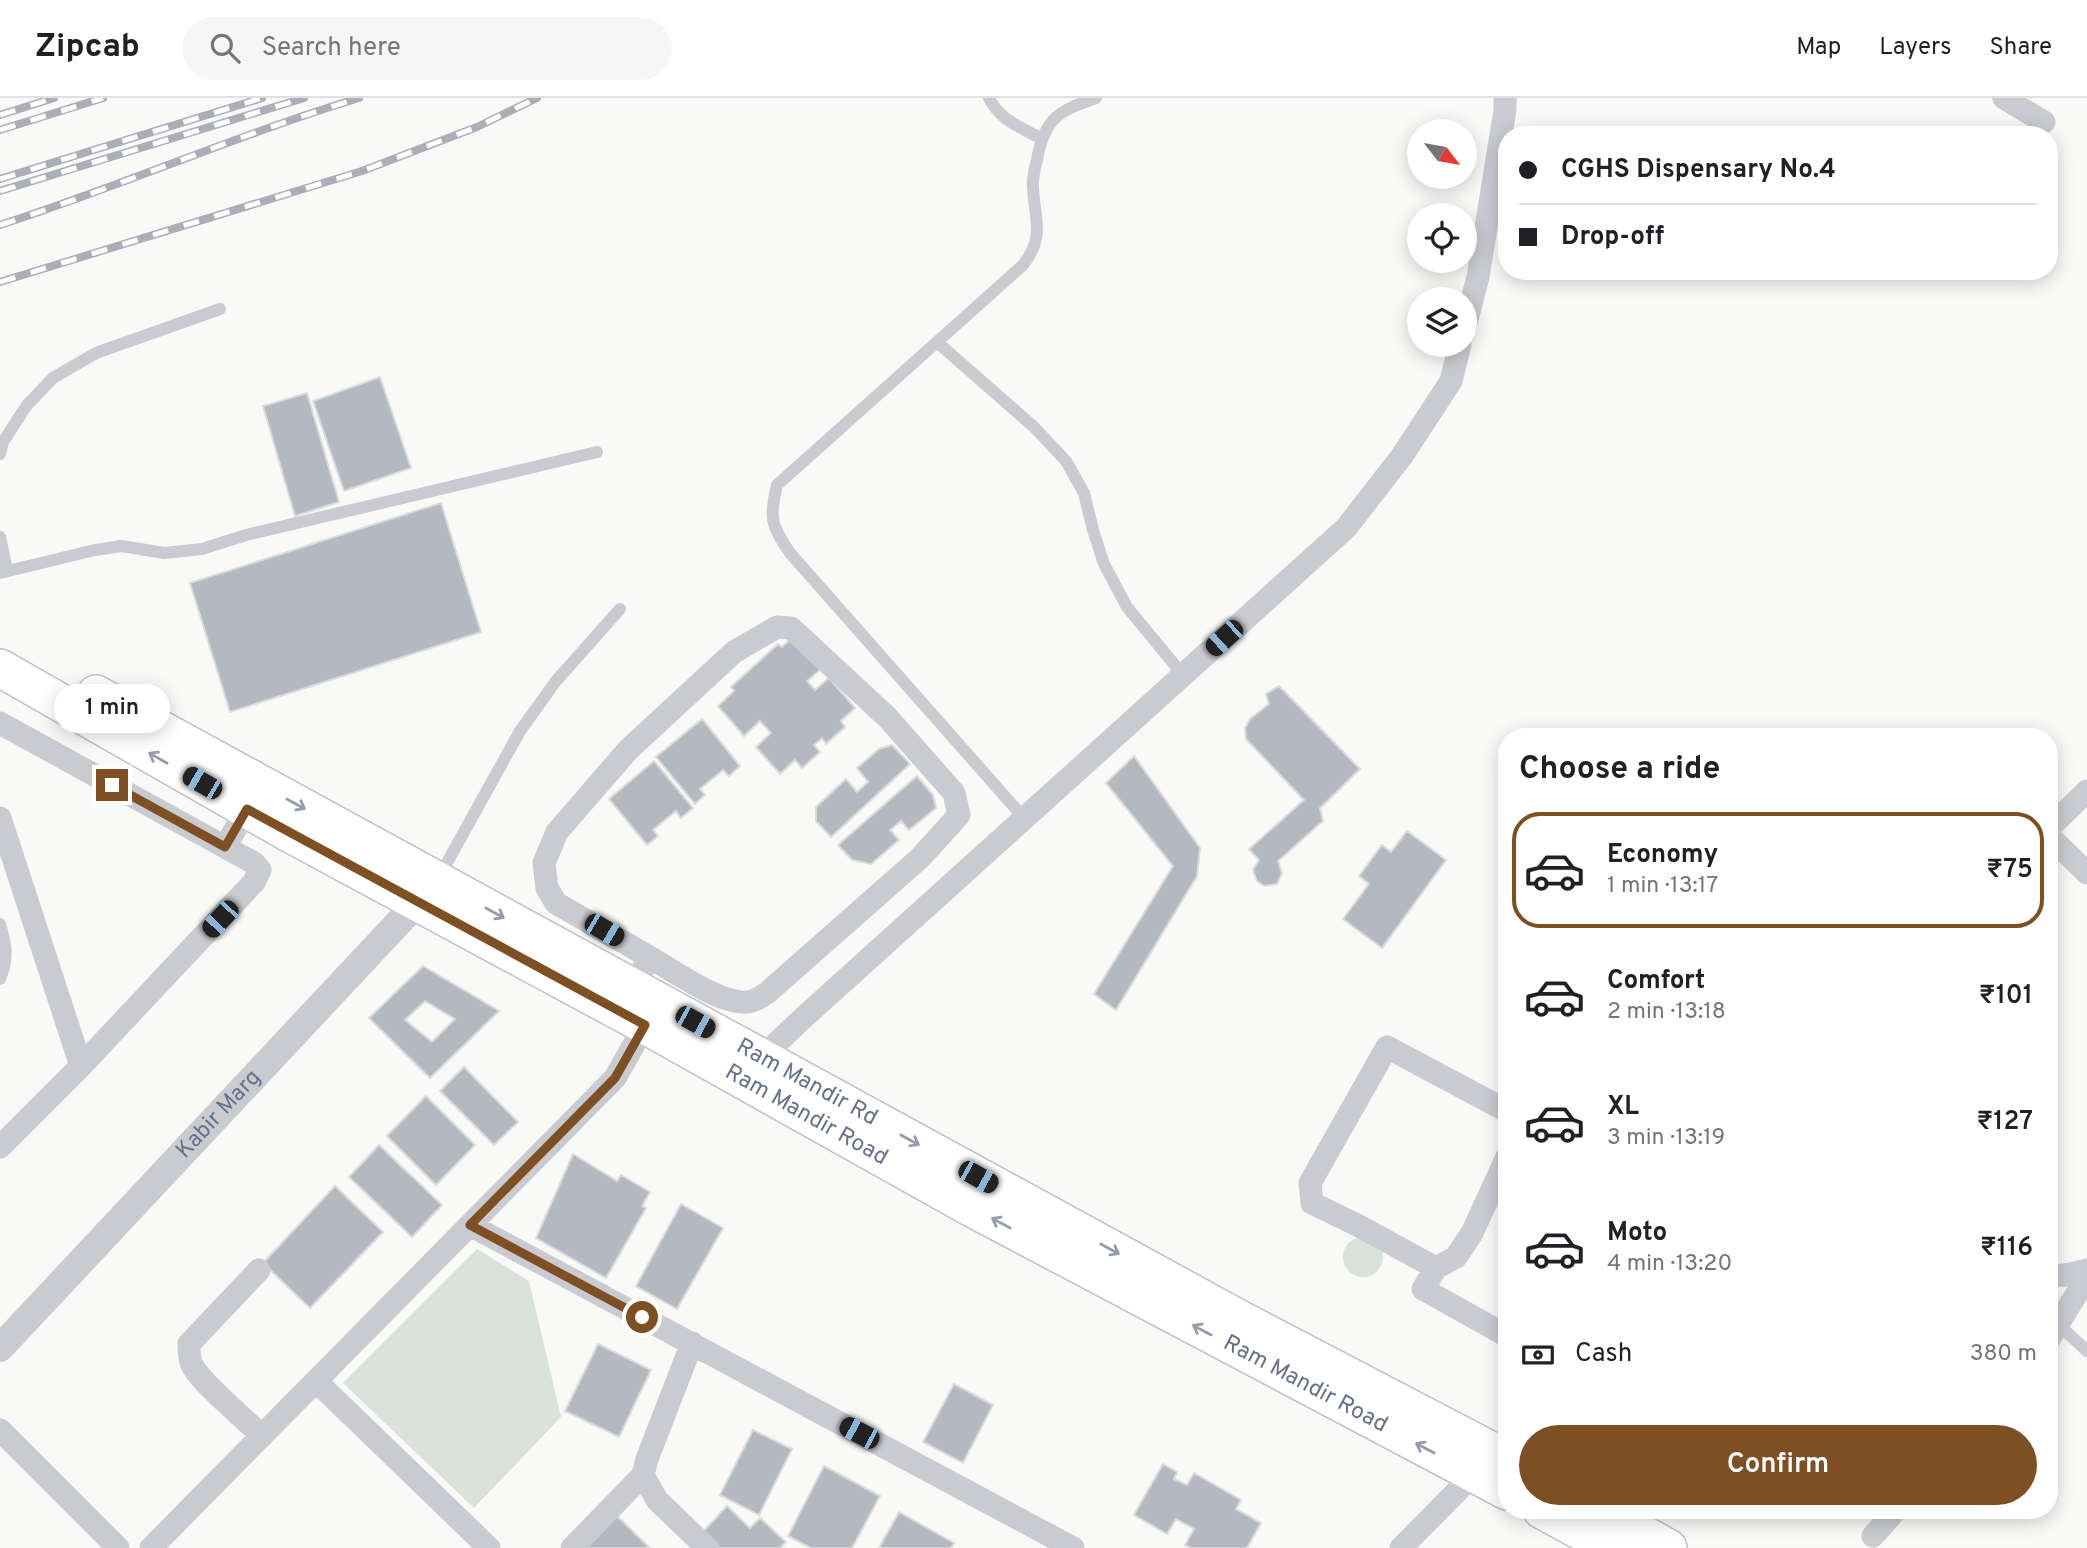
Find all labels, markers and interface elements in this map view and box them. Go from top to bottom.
search box [182,17,672,80]
text: Zipcab [35,27,140,69]
icon: search [206,29,244,67]
text: Search here [262,32,401,65]
text: Map [1796,33,1841,63]
text: Layers [1879,33,1951,63]
text: Share [1989,33,2052,63]
north arrow [1407,119,1477,189]
map controls [1407,119,1477,357]
text: CGHS Dispensary No.4 [1561,154,1836,187]
button: locate [1407,203,1477,273]
text: Drop-off [1561,221,1664,254]
button: layers [1407,287,1477,357]
car [1202,616,1247,660]
callout: 1 min [54,684,170,732]
text: 1 min [85,694,139,723]
text: Choose a ride [1519,750,1720,790]
one-way arrow [149,751,169,765]
car [179,763,226,803]
route end [96,769,128,801]
one-way arrow [285,798,306,811]
icon: car [1523,839,1586,902]
text: Economy [1607,839,1718,872]
text: ₹75 [1986,854,2033,887]
text: 1 min · 13:17 [1607,872,1718,901]
car [198,896,243,942]
one-way arrow [485,906,505,920]
car [581,910,628,950]
icon: car [1523,965,1586,1028]
text: Comfort [1607,965,1705,998]
text: ₹101 [1979,980,2033,1013]
text: 2 min · 13:18 [1607,998,1726,1027]
car [672,1003,719,1041]
street label: Ram Mandir Rd [731,1032,882,1133]
street label: Ram Mandir Road [720,1058,893,1172]
street label: Kabir Marg [170,1064,268,1165]
icon: car [1523,1091,1586,1154]
text: XL [1607,1091,1639,1124]
text: ₹127 [1976,1106,2033,1139]
text: 3 min · 13:19 [1607,1124,1725,1153]
one-way arrow [899,1133,920,1147]
car [955,1158,1002,1196]
one-way arrow [991,1216,1012,1230]
icon: car [1523,1217,1586,1280]
text: Moto [1607,1217,1667,1250]
text: ₹116 [1980,1232,2033,1265]
one-way arrow [1099,1242,1119,1256]
text: 4 min · 13:20 [1607,1250,1732,1279]
route start [626,1301,658,1333]
one-way arrow [1192,1323,1213,1337]
street label: Ram Mandir Road [1218,1329,1393,1440]
icon: cash [1519,1336,1557,1374]
text: Cash [1575,1338,1632,1371]
text: 380 m [1970,1340,2037,1369]
car [836,1414,883,1452]
button: Confirm [1519,1425,2037,1505]
one-way arrow [1415,1440,1436,1454]

